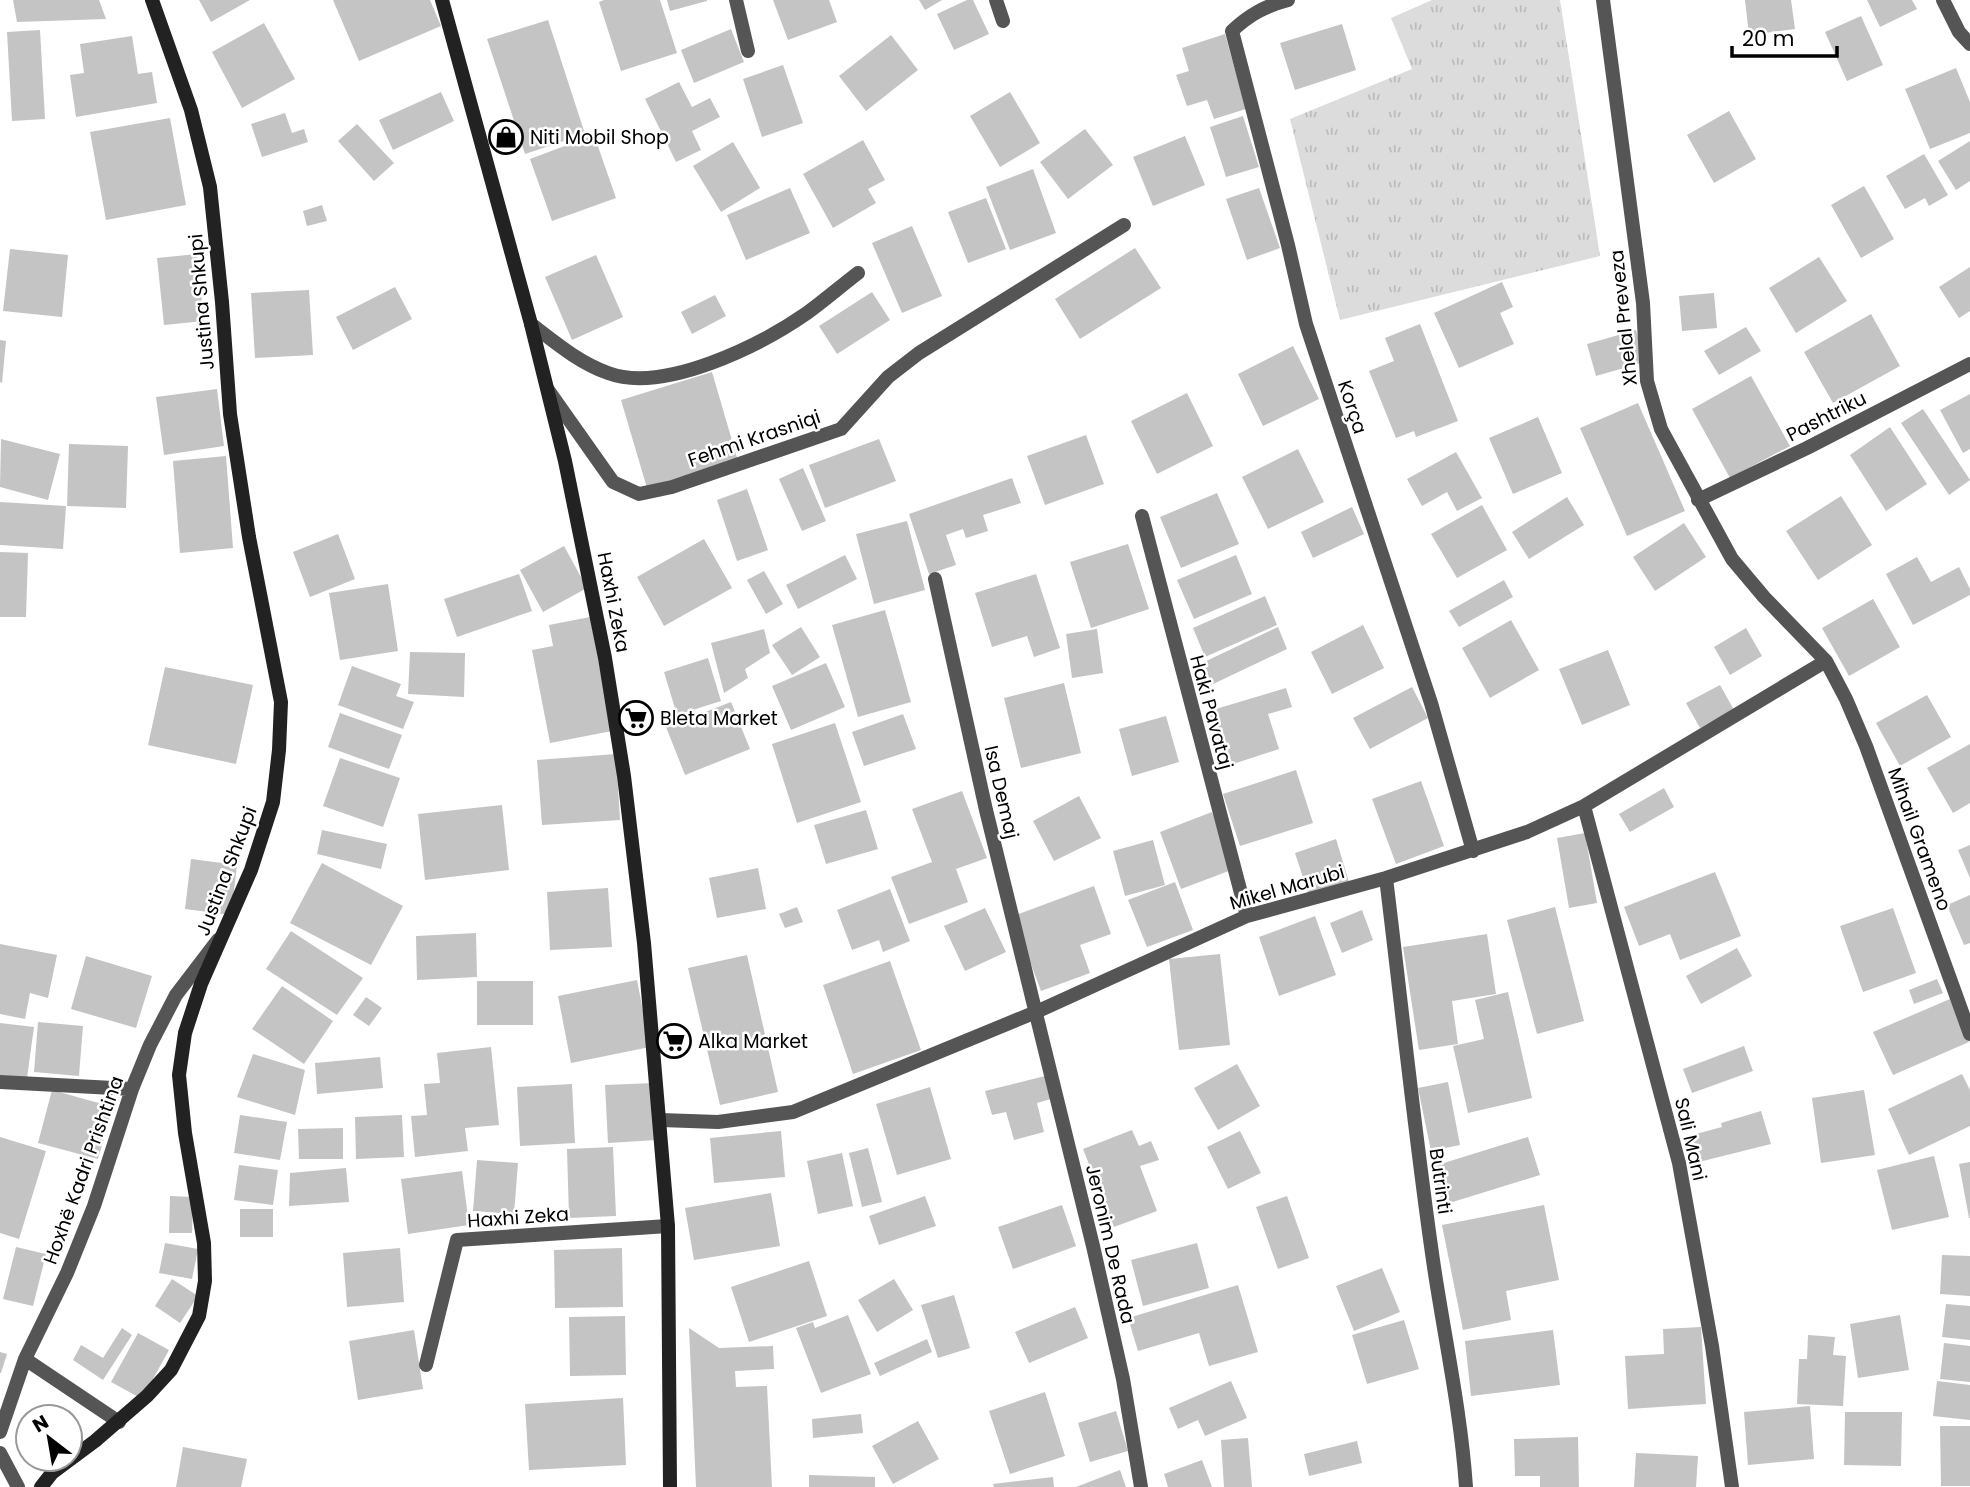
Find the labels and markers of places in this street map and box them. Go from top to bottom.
shop icon: Niti Mobil Shop [487,118,525,156]
place label: Niti Mobil Shop [530,124,669,151]
supermarket icon: Bleta Market [617,699,655,737]
place label: Bleta Market [660,705,778,732]
supermarket icon: Alka Market [655,1022,693,1060]
place label: Alka Market [698,1028,808,1055]

